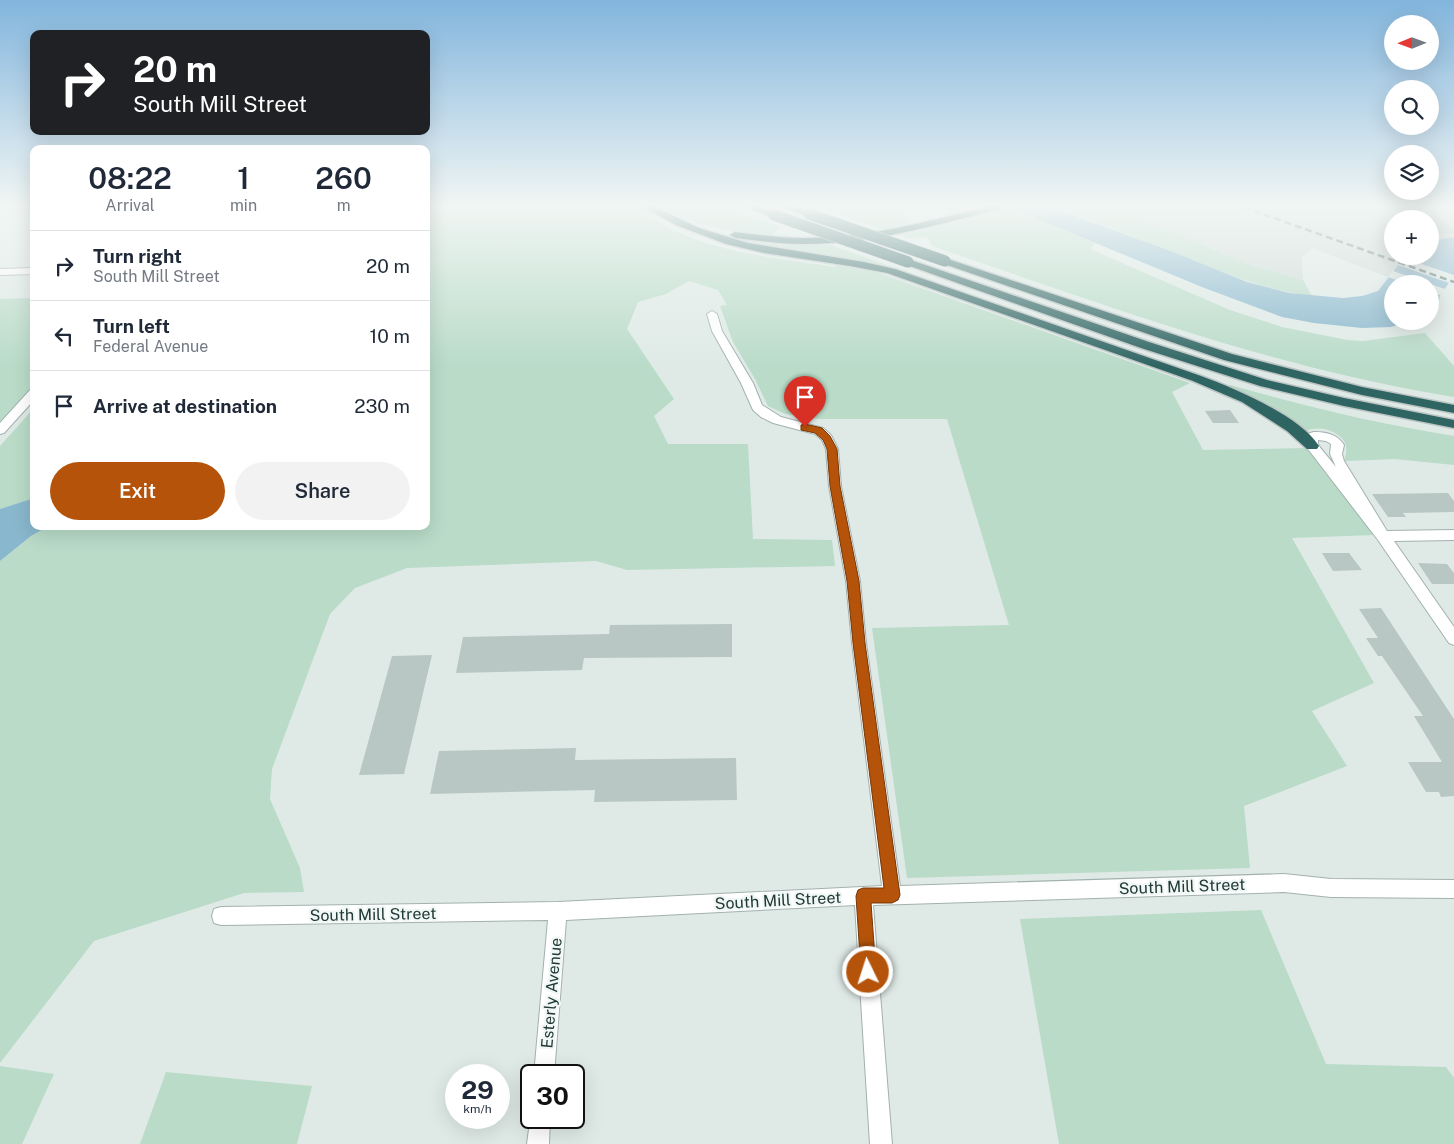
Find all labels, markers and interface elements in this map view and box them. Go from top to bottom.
north arrow [1384,15,1439,70]
map controls [1384,15,1439,330]
text: 20 m [133,49,217,90]
icon: right [50,50,115,115]
button: search [1384,80,1439,135]
text: South Mill Street [133,91,307,117]
button: layers [1384,145,1439,200]
text: 08:22 [88,160,172,196]
text: 1 [237,160,250,196]
text: 260 [315,160,372,196]
text: Arrival [105,196,155,215]
text: min [230,196,257,215]
text: m [337,196,350,215]
button: + [1384,210,1439,265]
text: Turn right [93,245,182,267]
icon: right [50,252,78,280]
text: 20 m [366,255,410,277]
text: South Mill Street [93,267,220,286]
button: − [1384,275,1439,330]
text: Turn left [93,315,170,337]
icon: left [50,322,78,350]
text: 10 m [370,325,410,347]
text: Federal Avenue [93,337,208,356]
pin [784,376,826,427]
icon: arrive [791,383,819,411]
icon: arrive [50,392,78,420]
text: Arrive at destination [93,395,277,417]
text: 230 m [354,395,410,417]
button: Exit [50,462,225,520]
button: Share [235,462,410,520]
street label: South Mill Street [1118,875,1246,898]
street label: South Mill Street [714,888,842,913]
street label: South Mill Street [310,904,437,925]
street label: Esterly Avenue [537,937,566,1049]
position arrow [841,945,893,997]
speed limit sign: 30 [520,1064,585,1129]
text: 29 [461,1075,494,1105]
text: km/h [463,1102,492,1116]

